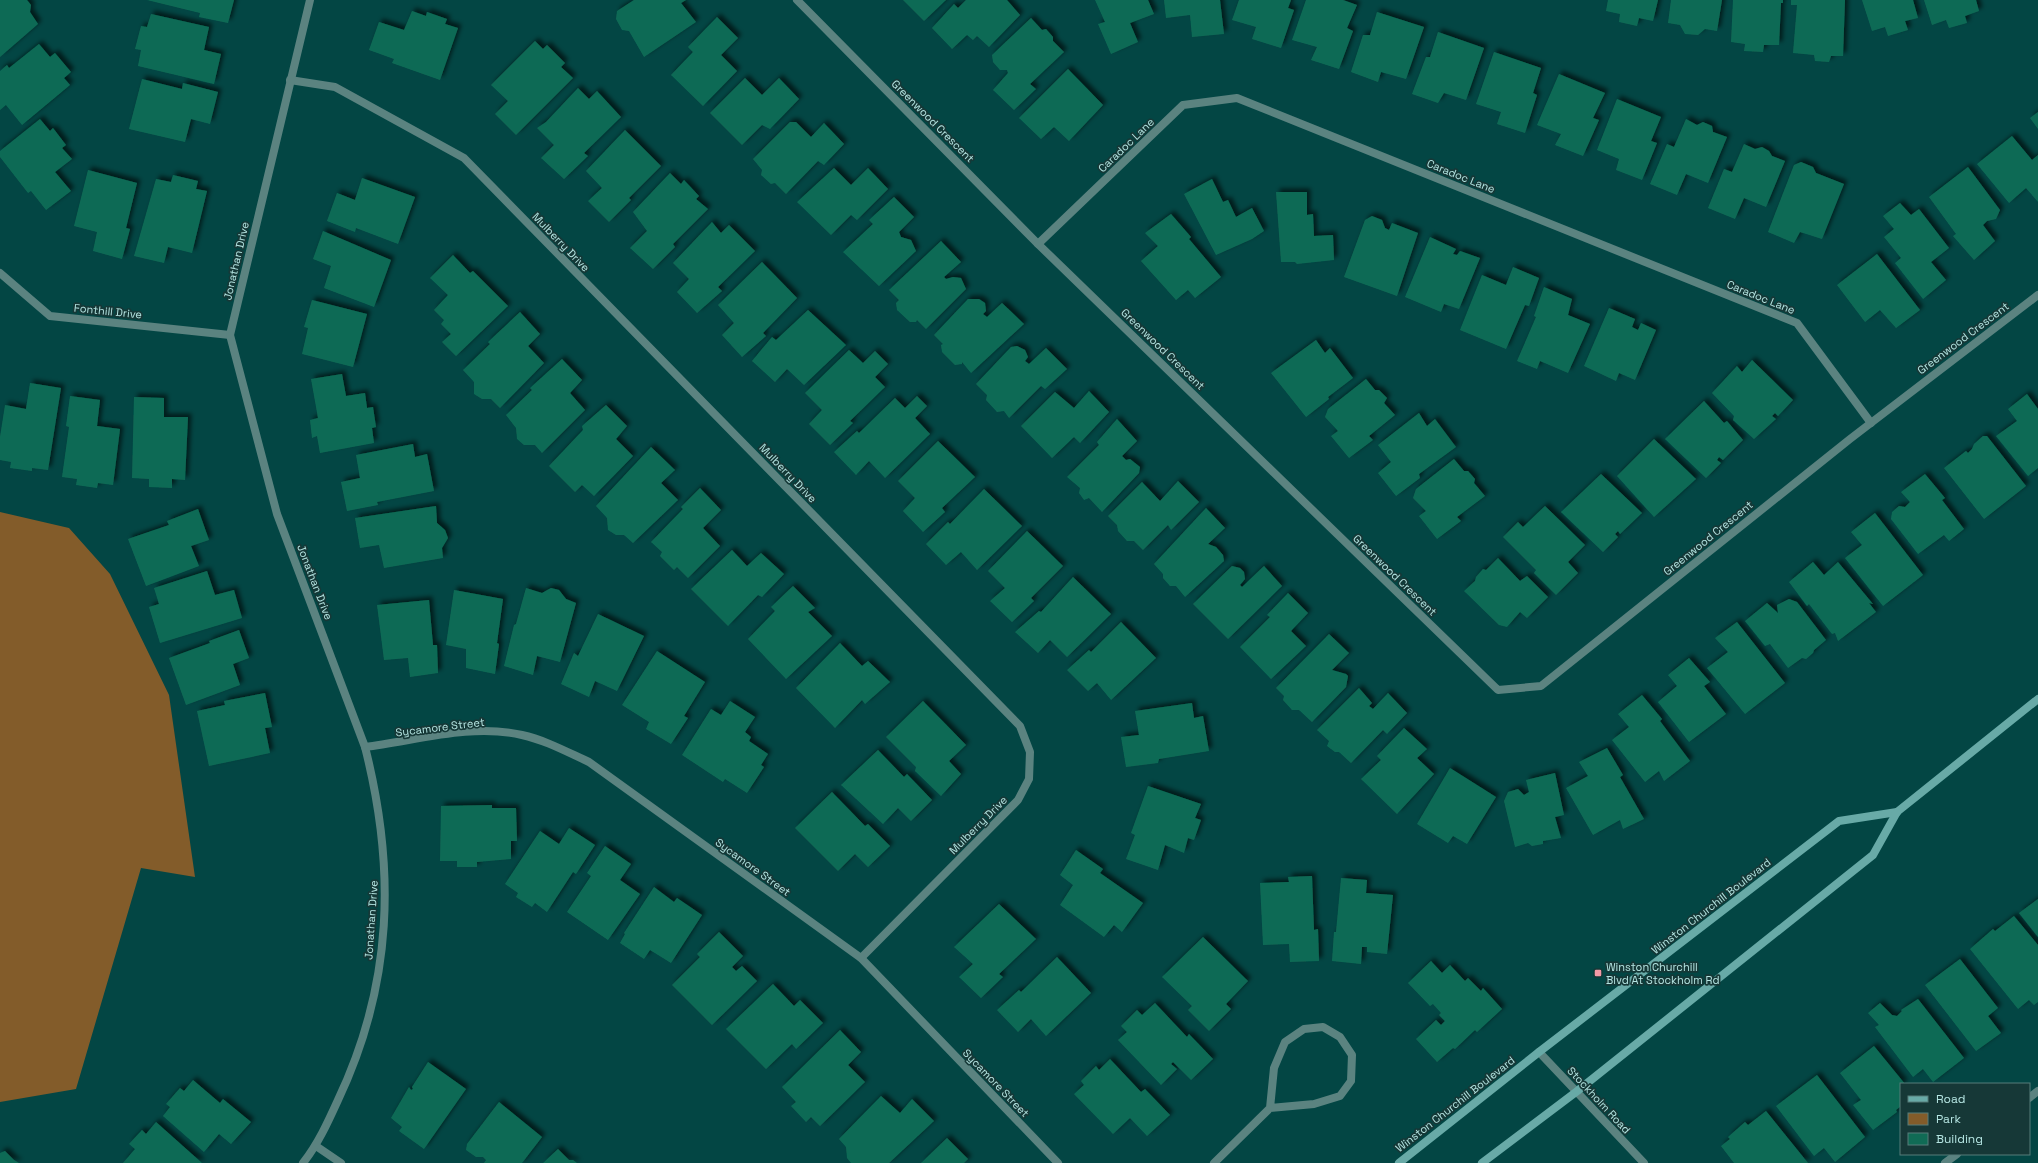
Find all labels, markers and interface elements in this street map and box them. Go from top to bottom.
street label: Greenwood Crescent [889,77,977,165]
street label: Caradoc Lane [1095,115,1157,175]
street label: Caradoc Lane [1425,156,1497,196]
street label: Mulberry Drive [529,210,593,274]
street label: Jonathan Drive [220,221,252,301]
street label: Caradoc Lane [1725,277,1797,317]
street label: Greenwood Crescent [1914,299,2012,377]
street label: Fonthill Drive [73,300,143,322]
street label: Greenwood Crescent [1118,305,1208,393]
street label: Mulberry Drive [756,441,820,505]
street label: Greenwood Crescent [1660,498,1756,578]
street label: Greenwood Crescent [1350,531,1440,619]
street label: Jonathan Drive [294,542,336,622]
street label: Sycamore Street [395,715,485,739]
street label: Mulberry Drive [946,793,1010,857]
street label: Sycamore Street [713,835,793,899]
street label: Winston Churchill Boulevard [1649,855,1773,957]
street label: Jonathan Drive [361,880,381,960]
place label: Winston Churchill Blvd At Stockholm Rd [1606,960,1719,987]
marker: Winston Churchill Blvd At Stockholm Rd [1593,968,1603,978]
street label: Sycamore Street [960,1046,1032,1120]
street label: Winston Churchill Boulevard [1393,1053,1517,1155]
street label: Stockholm Road [1564,1064,1634,1136]
legend [1900,1083,2030,1155]
text: Road [1936,1091,1965,1107]
text: Park [1936,1111,1961,1127]
text: Building [1936,1131,1983,1147]

